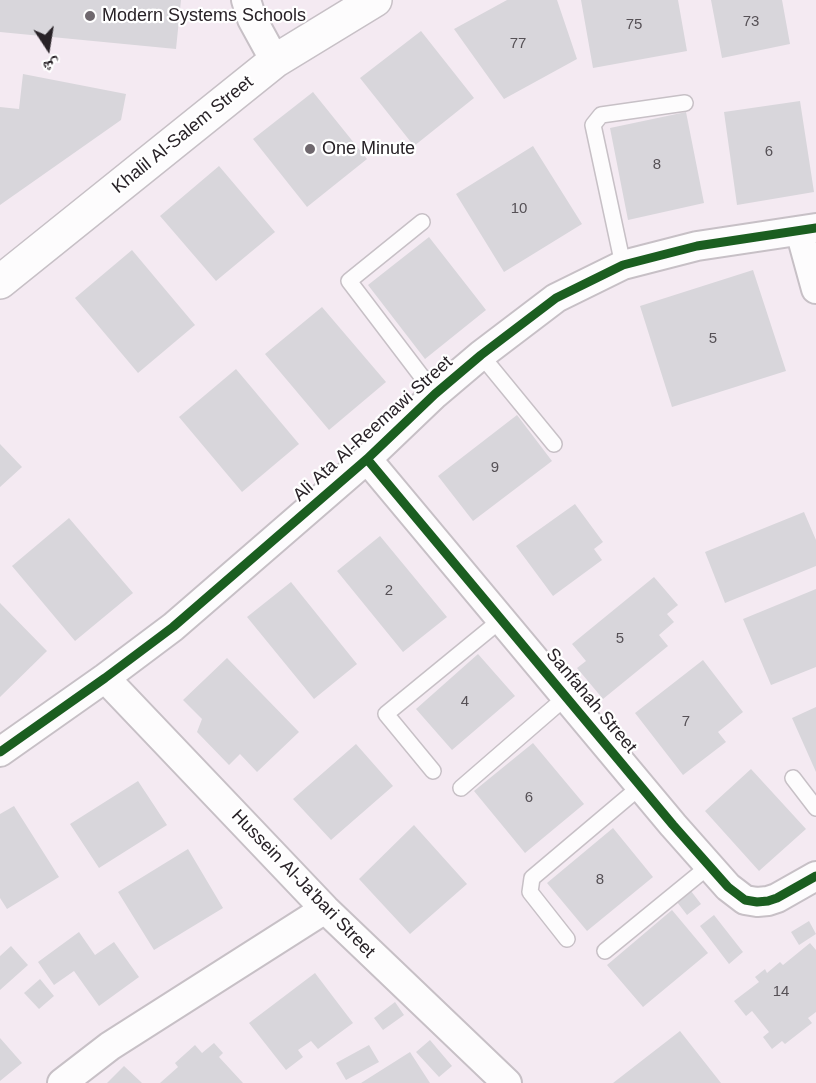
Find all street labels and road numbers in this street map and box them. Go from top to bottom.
street label: Khalil Al-Salem Street [108,72,258,198]
street label: Ali Ata Al-Reemawi Street [289,352,457,506]
street label: Sanfahah Street [541,644,641,758]
street label: Hussein Al-Ja'bari Street [227,805,379,963]

